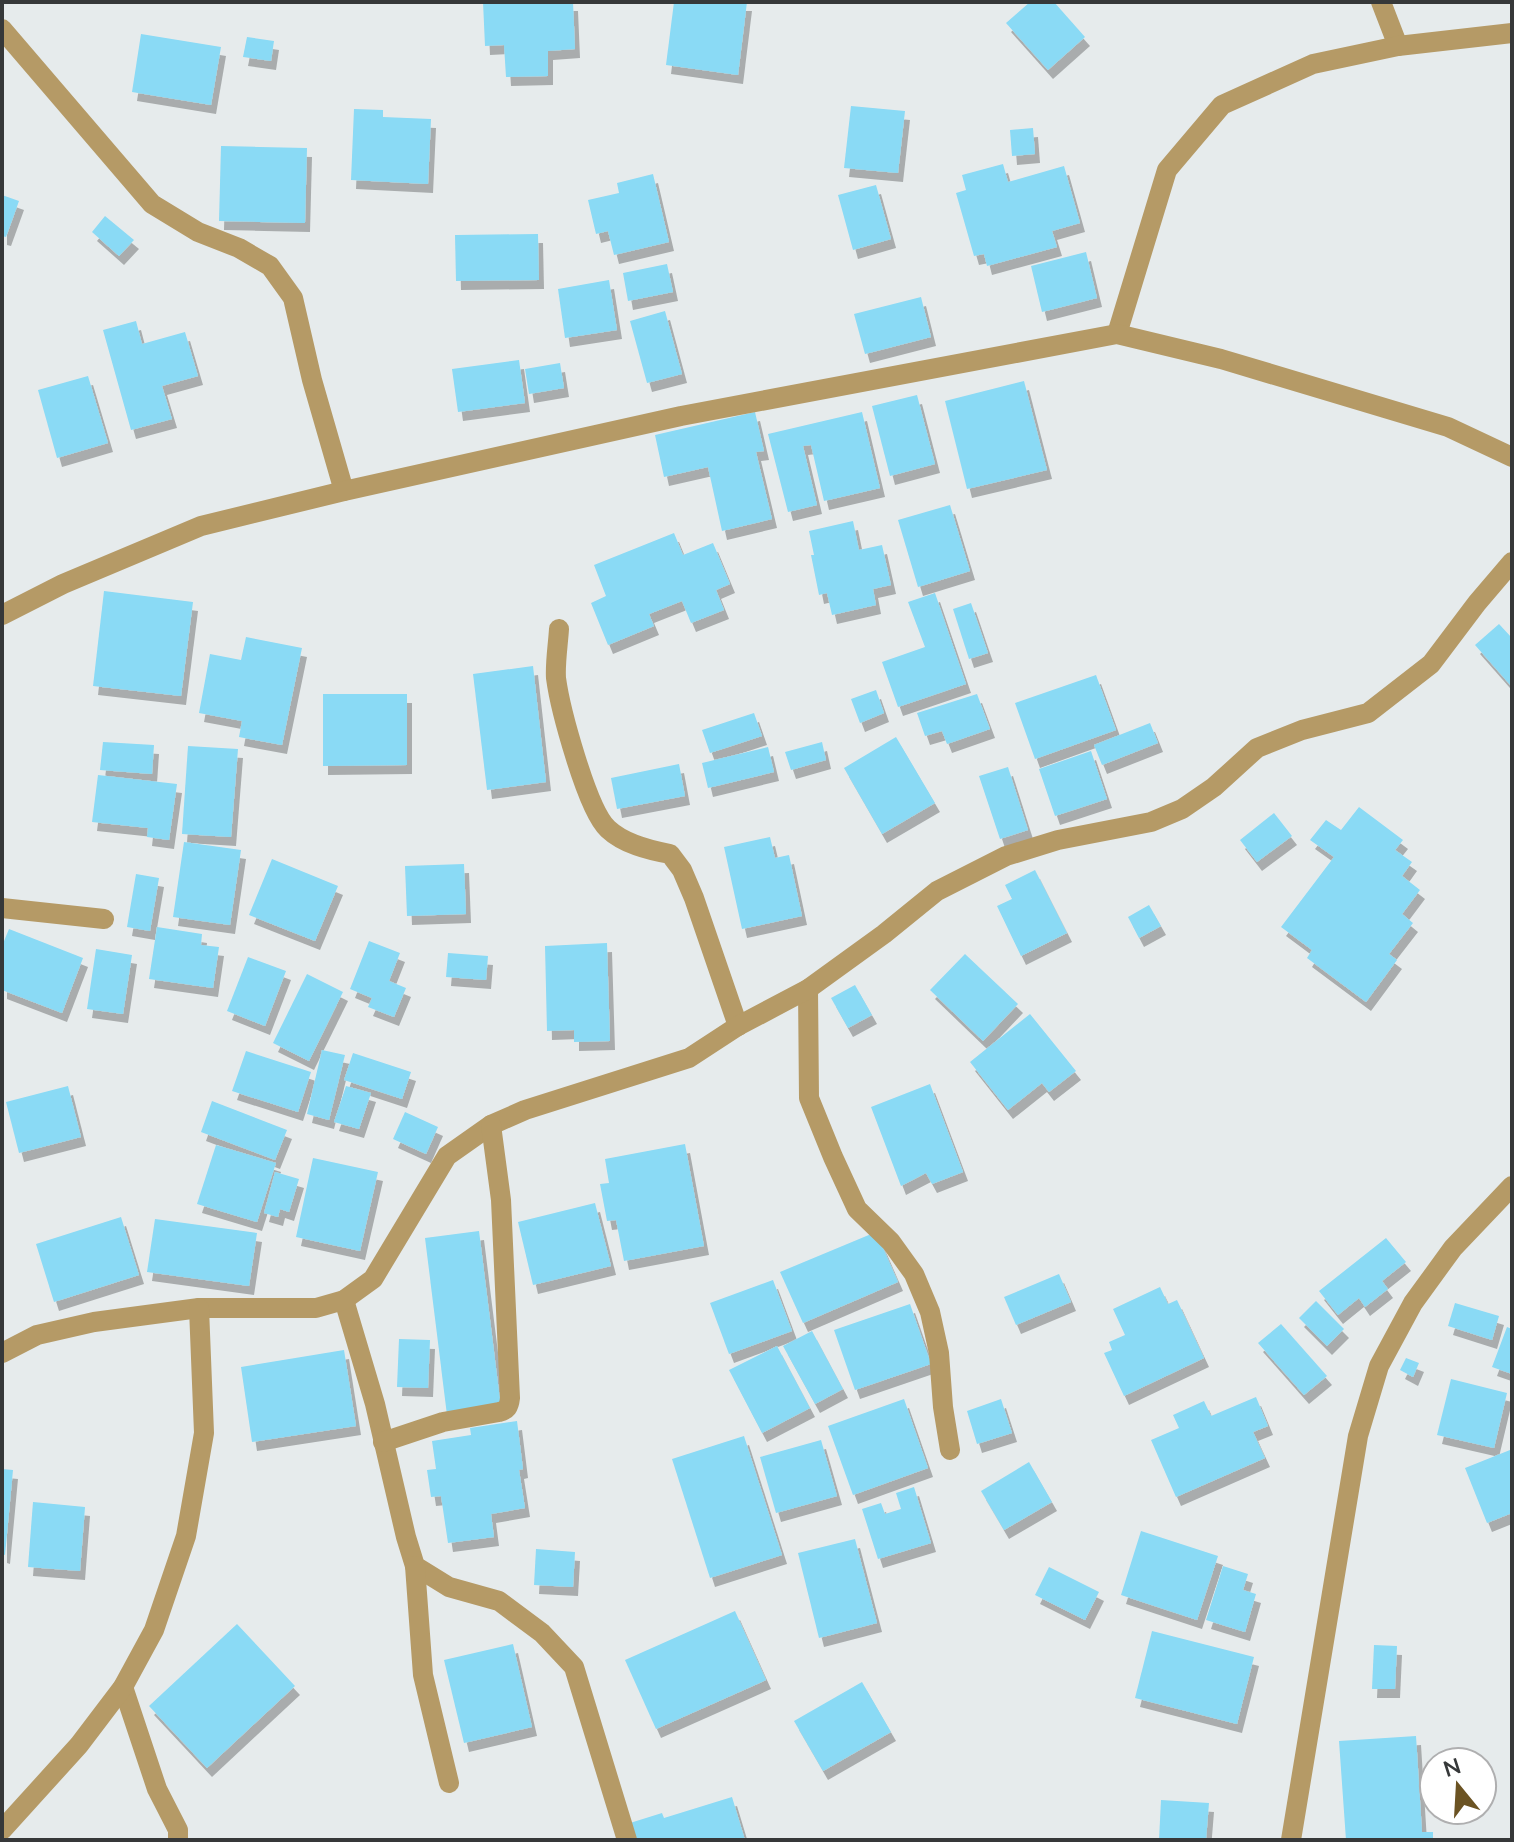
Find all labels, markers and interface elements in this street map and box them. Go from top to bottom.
north arrow [1418,1746,1498,1826]
text: N [1440,1751,1464,1783]

